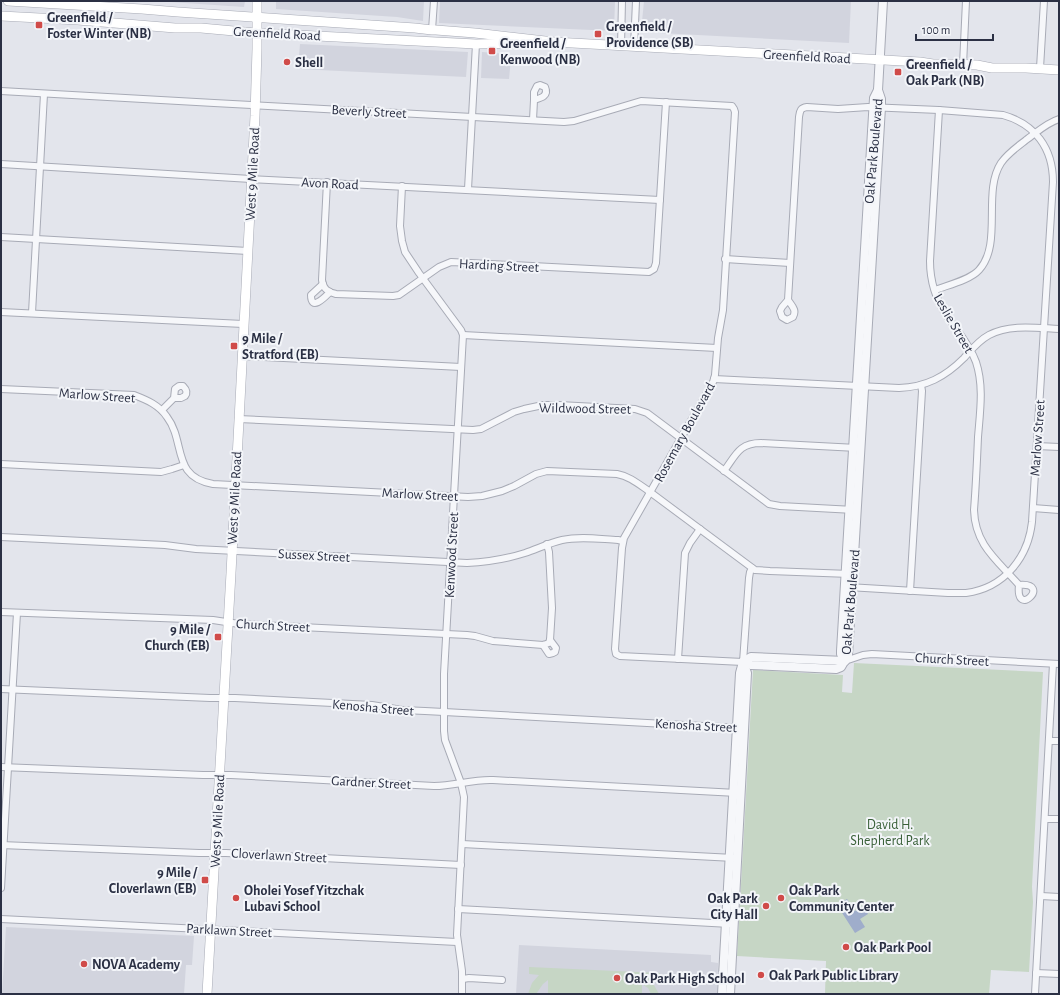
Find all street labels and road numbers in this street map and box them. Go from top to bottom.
street label: Greenfield Road [233,25,321,43]
street label: Greenfield Road [763,48,851,66]
street label: Oak Park Boulevard [862,98,886,204]
street label: Beverly Street [331,103,407,121]
street label: West 9 Mile Road [244,127,262,221]
street label: Avon Road [301,175,359,192]
street label: Harding Street [459,257,540,275]
street label: Leslie Street [931,291,976,356]
street label: Rosemary Boulevard [652,380,718,485]
street label: Marlow Street [58,386,136,406]
street label: Marlow Street [1028,399,1048,477]
street label: Wildwood Street [539,401,632,417]
street label: West 9 Mile Road [226,451,244,545]
street label: Marlow Street [381,486,459,504]
street label: Kenwood Street [443,511,461,598]
street label: Sussex Street [278,547,351,565]
street label: Oak Park Boulevard [839,549,863,655]
street label: Church Street [236,617,311,635]
street label: Church Street [915,651,990,669]
street label: Kenosha Street [331,697,415,719]
street label: Kenosha Street [655,717,738,735]
street label: West 9 Mile Road [209,774,227,868]
street label: Gardner Street [331,774,412,792]
street label: Cloverlawn Street [231,847,328,866]
street label: Parklawn Street [186,922,273,940]

